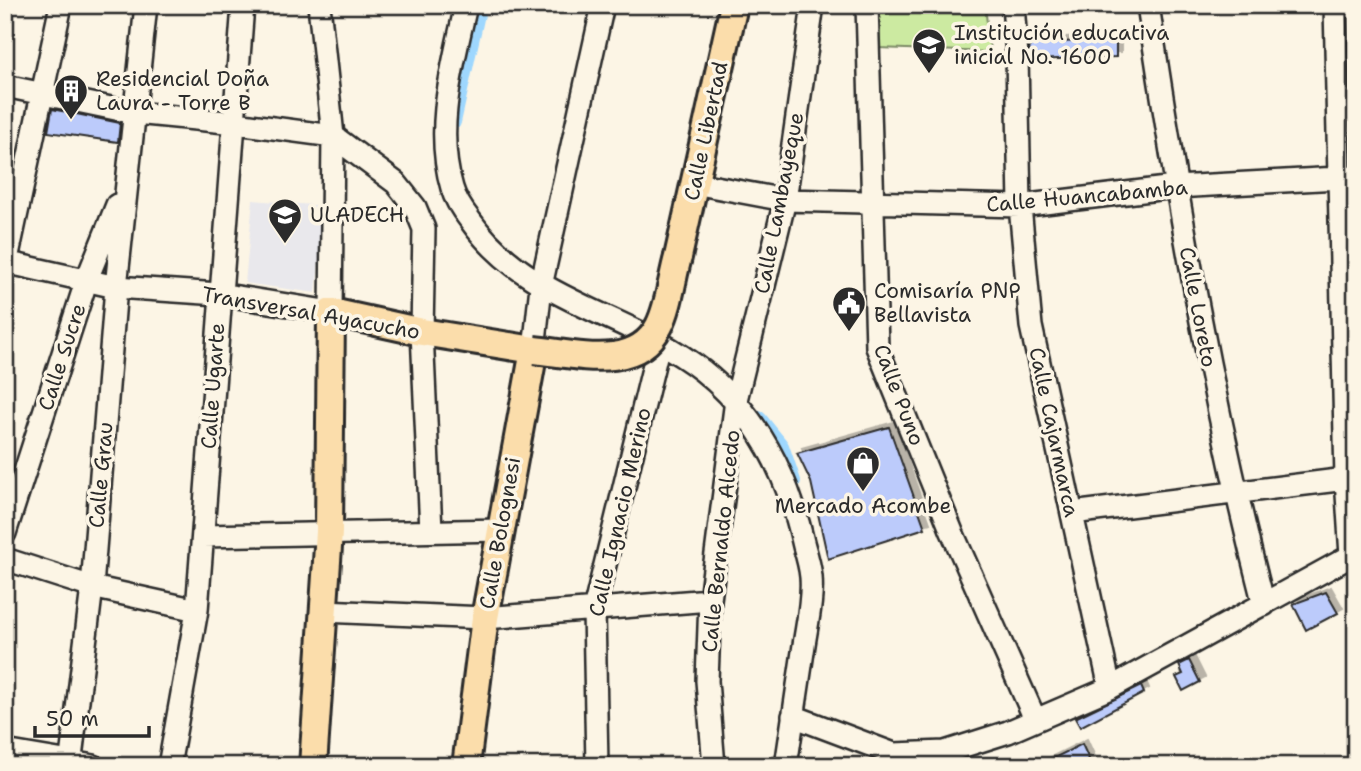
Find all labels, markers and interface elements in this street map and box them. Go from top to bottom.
place label: Institución educativa inicial No. 1600 [954,19,1169,71]
school or university icon: Institución educativa inicial No. 1600 [910,26,948,75]
street label: Calle Libertad [678,59,734,203]
place label: Residencial Doña Laura - Torre B [96,65,269,117]
building icon: Residencial Doña Laura - Torre B [52,72,90,121]
street label: Calle Lambayeque [748,110,810,296]
street label: Calle Huancabamba [985,173,1189,219]
school or university icon: ULADECH [266,196,304,245]
place label: ULADECH [310,201,404,229]
street label: Calle Loreto [1173,244,1223,370]
place label: Comisaría PNP Bellavista [874,277,1021,329]
street label: Transversal Ayacucho [200,280,422,346]
public building icon: Comisaría PNP Bellavista [830,284,868,333]
street label: Calle Sucre [32,300,92,414]
street label: Calle Ugarte [195,322,231,450]
street label: Calle Puno [867,340,931,450]
street label: Calle Cajarmarca [1022,345,1086,519]
street label: Calle Ignacio Merino [582,405,658,619]
street label: Calle Grau [82,421,120,529]
street label: Calle Bernaldo Alcedo [695,428,747,654]
shop icon: Mercado Acombe [844,444,882,493]
street label: Calle Bolognesi [473,455,527,611]
place label: Mercado Acombe [775,492,951,520]
scale bar [35,694,149,738]
text: 50 m [46,705,99,733]

